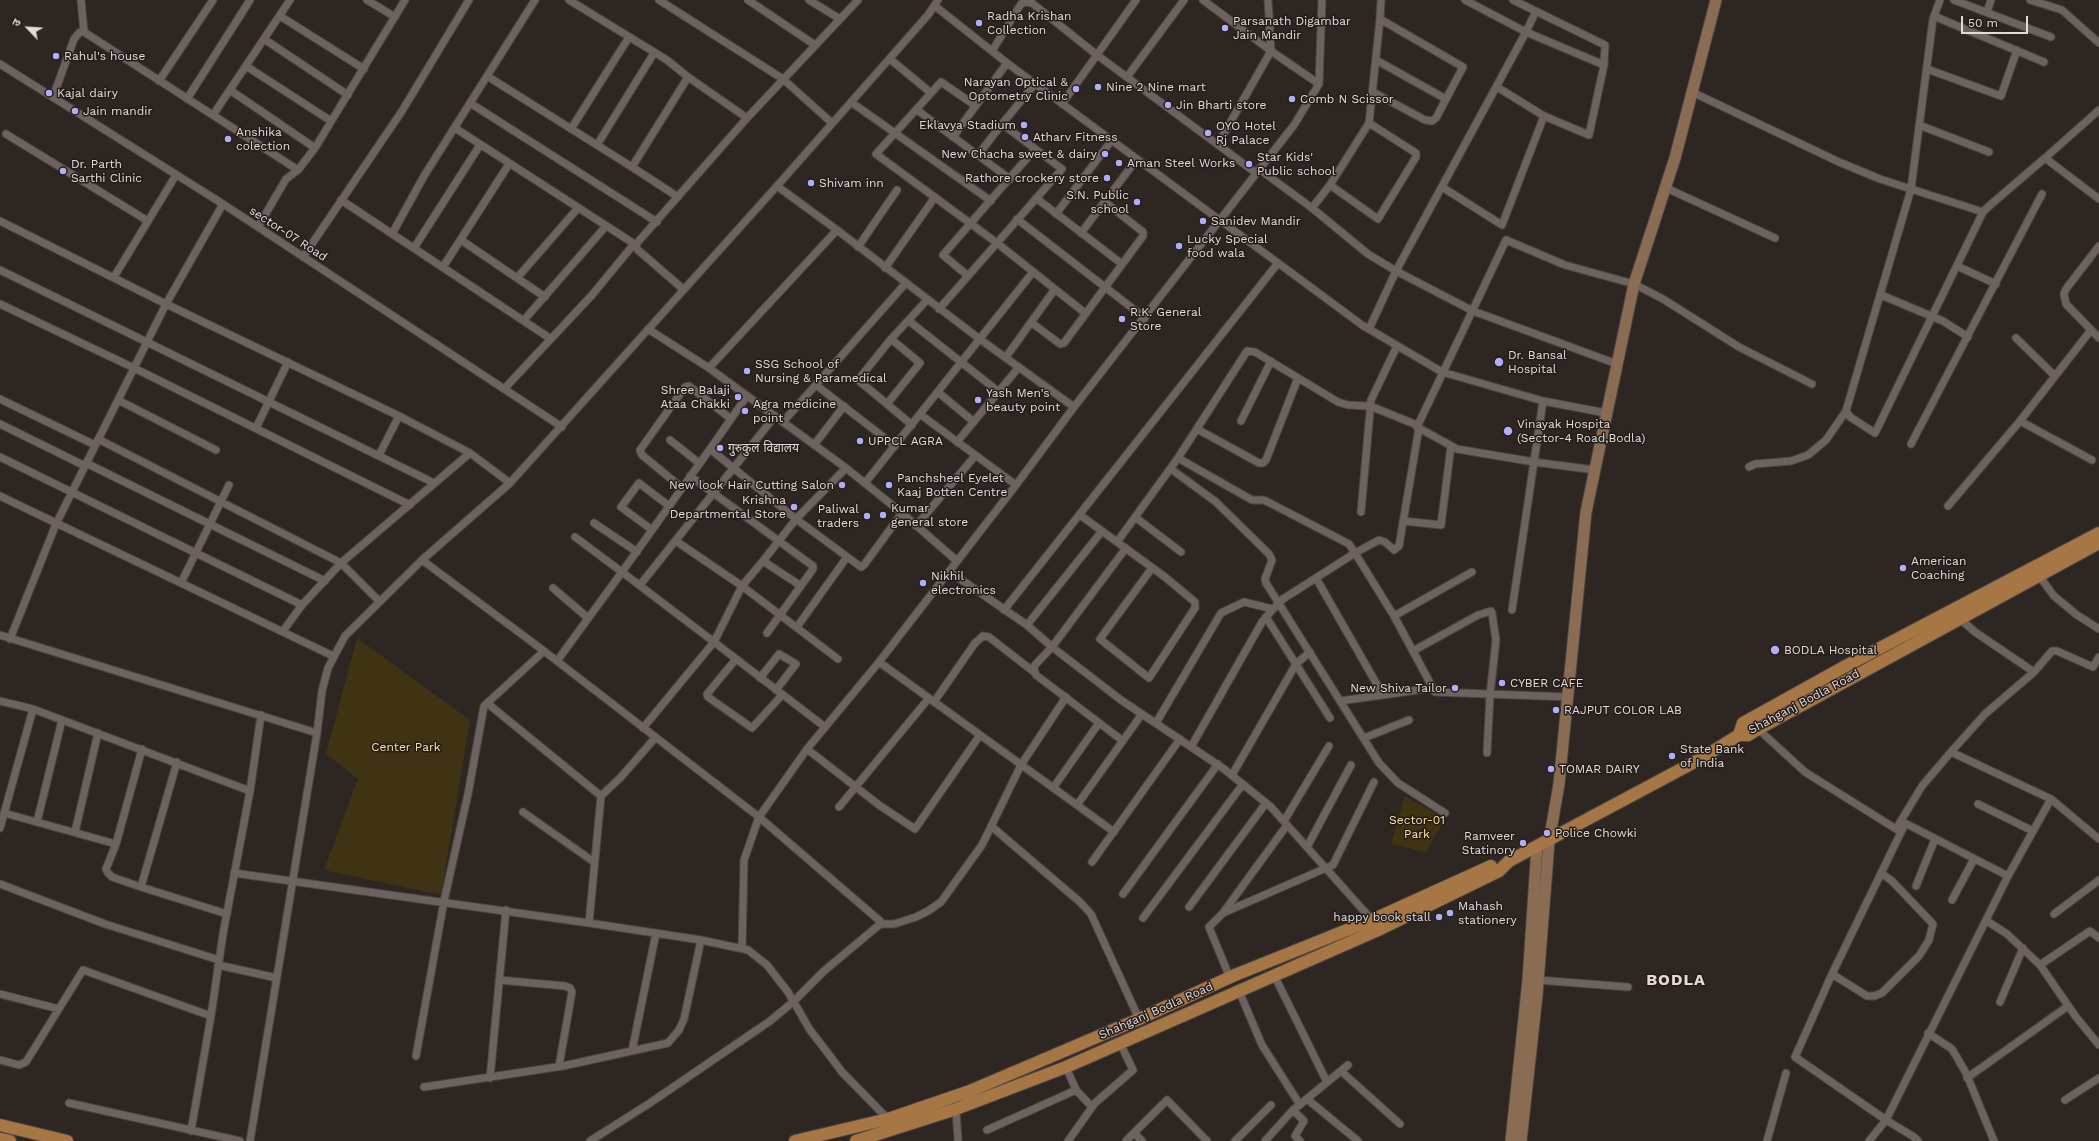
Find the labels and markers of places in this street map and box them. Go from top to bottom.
place label: Radha Krishan Collection [987,9,1072,37]
place label: Parsanath Digambar Jain Mandir [1233,14,1351,42]
marker: Radha Krishan Collection [974,18,984,28]
marker: Parsanath Digambar Jain Mandir [1220,23,1230,33]
place label: Rahul's house [64,49,145,63]
marker: Rahul's house [51,51,61,61]
place label: Narayan Optical & Optometry Clinic [964,75,1068,103]
place label: Nine 2 Nine mart [1106,80,1206,94]
marker: Nine 2 Nine mart [1093,82,1103,92]
marker: Narayan Optical & Optometry Clinic [1071,84,1081,94]
place label: Kajal dairy [57,86,118,100]
marker: Kajal dairy [44,88,54,98]
place label: Comb N Scissor [1300,92,1394,106]
marker: Comb N Scissor [1287,94,1297,104]
place label: Jin Bharti store [1176,98,1267,112]
marker: Jin Bharti store [1163,100,1173,110]
place label: Jain mandir [83,104,152,118]
marker: Jain mandir [70,106,80,116]
place label: Eklavya Stadium [919,118,1016,132]
place label: OYO Hotel Rj Palace [1216,119,1276,147]
marker: Eklavya Stadium [1019,120,1029,130]
place label: Anshika colection [236,125,290,153]
marker: OYO Hotel Rj Palace [1203,128,1213,138]
place label: Atharv Fitness [1033,130,1118,144]
marker: Atharv Fitness [1020,132,1030,142]
marker: Anshika colection [223,134,233,144]
place label: New Chacha sweet & dairy [941,147,1097,161]
marker: New Chacha sweet & dairy [1100,149,1110,159]
place label: Star Kids' Public school [1257,150,1335,178]
place label: Aman Steel Works [1127,156,1235,170]
place label: Dr. Parth Sarthi Clinic [71,157,142,185]
marker: Aman Steel Works [1114,158,1124,168]
marker: Star Kids' Public school [1244,159,1254,169]
marker: Dr. Parth Sarthi Clinic [58,166,68,176]
place label: Rathore crockery store [965,171,1099,185]
marker: Rathore crockery store [1102,173,1112,183]
place label: Shivam inn [819,176,884,190]
marker: Shivam inn [806,178,816,188]
place label: S.N. Public school [1066,188,1129,216]
marker: S.N. Public school [1132,197,1142,207]
place label: Sanidev Mandir [1211,214,1301,228]
marker: Sanidev Mandir [1198,216,1208,226]
place label: Lucky Special food wala [1187,232,1268,260]
marker: Lucky Special food wala [1174,241,1184,251]
place label: R.K. General Store [1130,305,1201,333]
marker: R.K. General Store [1117,314,1127,324]
place label: Dr. Bansal Hospital [1508,348,1567,376]
marker: Dr. Bansal Hospital [1493,356,1505,368]
place label: SSG School of Nursing & Paramedical [755,357,887,385]
marker: SSG School of Nursing & Paramedical [742,366,752,376]
place label: Shree Balaji Ataa Chakki [661,383,730,411]
place label: Yash Men's beauty point [986,386,1060,414]
marker: Shree Balaji Ataa Chakki [733,392,743,402]
marker: Yash Men's beauty point [973,395,983,405]
place label: Agra medicine point [753,397,836,425]
marker: Agra medicine point [740,406,750,416]
place label: Vinayak Hospita (Sector-4 Road,Bodla) [1517,417,1645,445]
marker: Vinayak Hospita (Sector-4 Road,Bodla) [1502,425,1514,437]
place label: UPPCL AGRA [868,434,943,448]
marker: UPPCL AGRA [855,436,865,446]
place label: गुरुकुल विद्यालय [728,441,799,455]
marker: गुरुकुल विद्यालय [715,443,725,453]
place label: Panchsheel Eyelet Kaaj Botten Centre [897,471,1007,499]
place label: New look Hair Cutting Salon [669,478,834,492]
marker: New look Hair Cutting Salon [837,480,847,490]
marker: Panchsheel Eyelet Kaaj Botten Centre [884,480,894,490]
place label: Krishna Departmental Store [670,493,786,521]
place label: Kumar general store [891,501,968,529]
marker: Krishna Departmental Store [789,502,799,512]
place label: Paliwal traders [817,502,859,530]
marker: Kumar general store [878,510,888,520]
marker: Paliwal traders [862,511,872,521]
place label: American Coaching [1911,554,1966,582]
marker: American Coaching [1898,563,1908,573]
place label: Nikhil electronics [931,569,996,597]
marker: Nikhil electronics [918,578,928,588]
place label: BODLA Hospital [1784,643,1877,657]
marker: BODLA Hospital [1769,644,1781,656]
place label: CYBER CAFE [1510,676,1583,690]
marker: CYBER CAFE [1497,678,1507,688]
place label: New Shiva Tailor [1350,681,1447,695]
marker: New Shiva Tailor [1450,683,1460,693]
place label: RAJPUT COLOR LAB [1564,703,1682,717]
marker: RAJPUT COLOR LAB [1551,705,1561,715]
place label: State Bank of India [1680,742,1744,770]
marker: State Bank of India [1667,751,1677,761]
place label: TOMAR DAIRY [1559,762,1640,776]
marker: TOMAR DAIRY [1546,764,1556,774]
place label: Police Chowki [1555,826,1637,840]
marker: Police Chowki [1542,828,1552,838]
place label: Ramveer Statinory [1462,829,1515,857]
marker: Ramveer Statinory [1518,838,1528,848]
place label: Mahash stationery [1458,899,1517,927]
marker: Mahash stationery [1445,908,1455,918]
place label: happy book stall [1333,910,1431,924]
marker: happy book stall [1434,912,1444,922]

